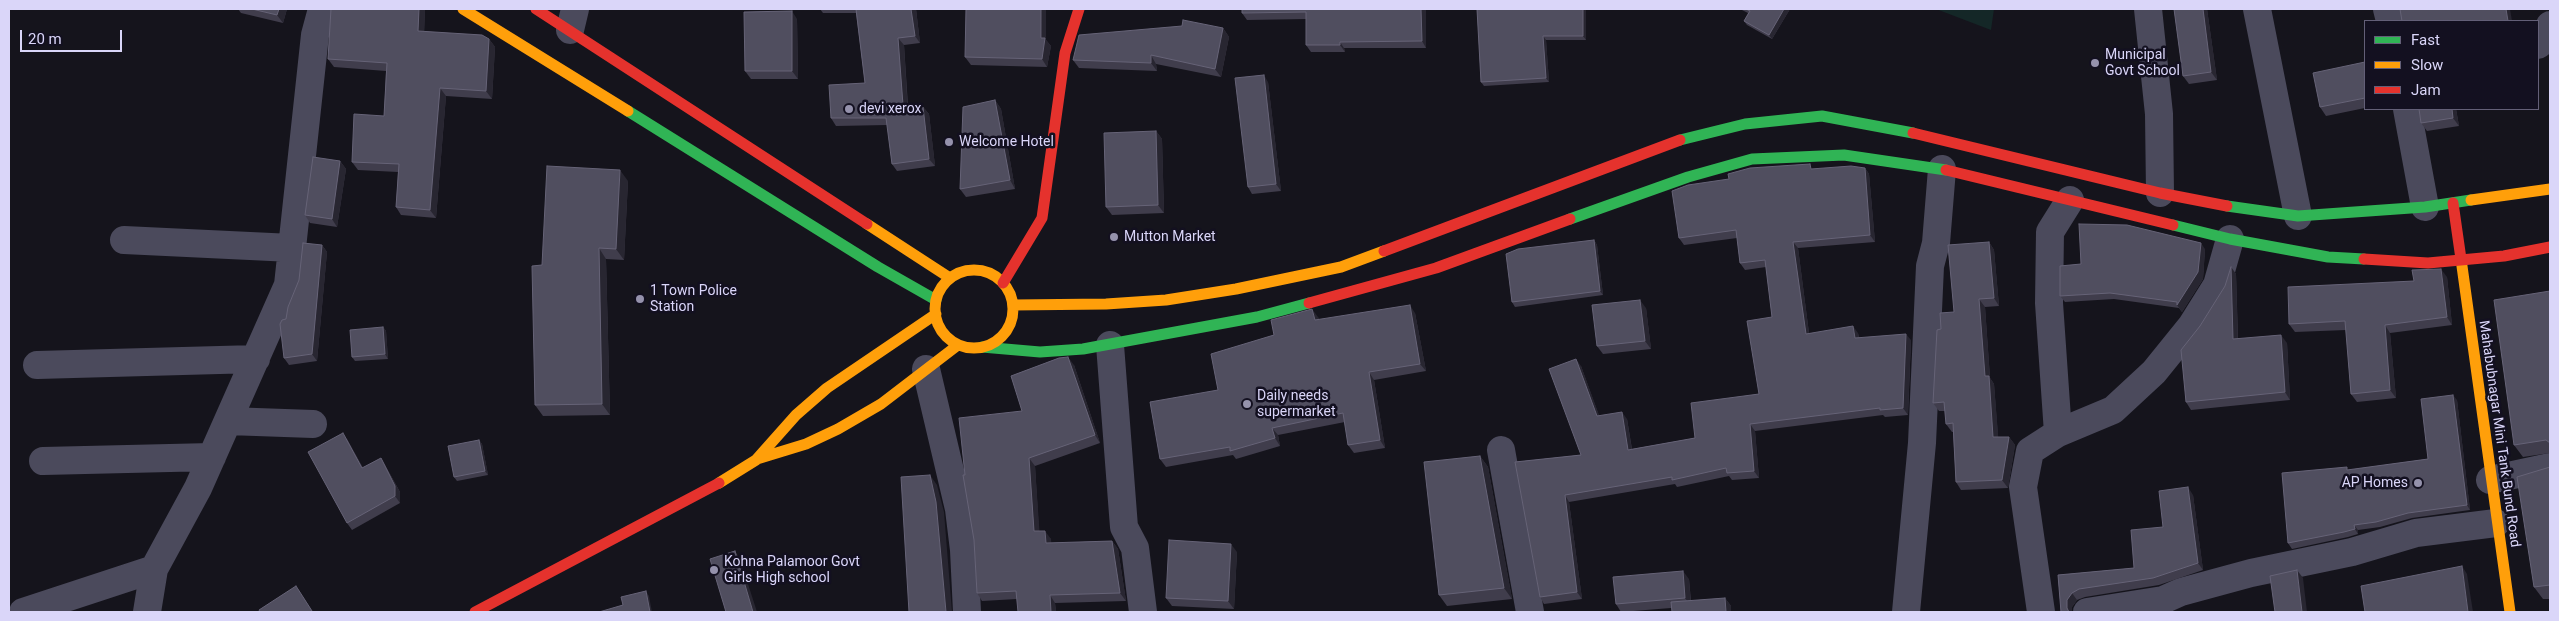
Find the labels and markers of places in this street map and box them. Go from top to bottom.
place label: Municipal Govt School [2105,47,2180,80]
marker: Municipal Govt School [2089,57,2101,69]
place label: devi xerox [859,101,922,117]
marker: devi xerox [843,103,855,115]
place label: Welcome Hotel [959,134,1054,150]
marker: Welcome Hotel [943,136,955,148]
place label: Mutton Market [1124,229,1216,245]
marker: Mutton Market [1108,231,1120,243]
place label: 1 Town Police Station [650,283,737,316]
marker: 1 Town Police Station [634,293,646,305]
place label: Daily needs supermarket [1257,388,1336,421]
marker: Daily needs supermarket [1241,398,1253,410]
place label: AP Homes [2342,475,2408,491]
marker: AP Homes [2412,477,2424,489]
place label: Kohna Palamoor Govt Girls High school [724,554,860,586]
marker: Kohna Palamoor Govt Girls High school [708,564,720,576]

